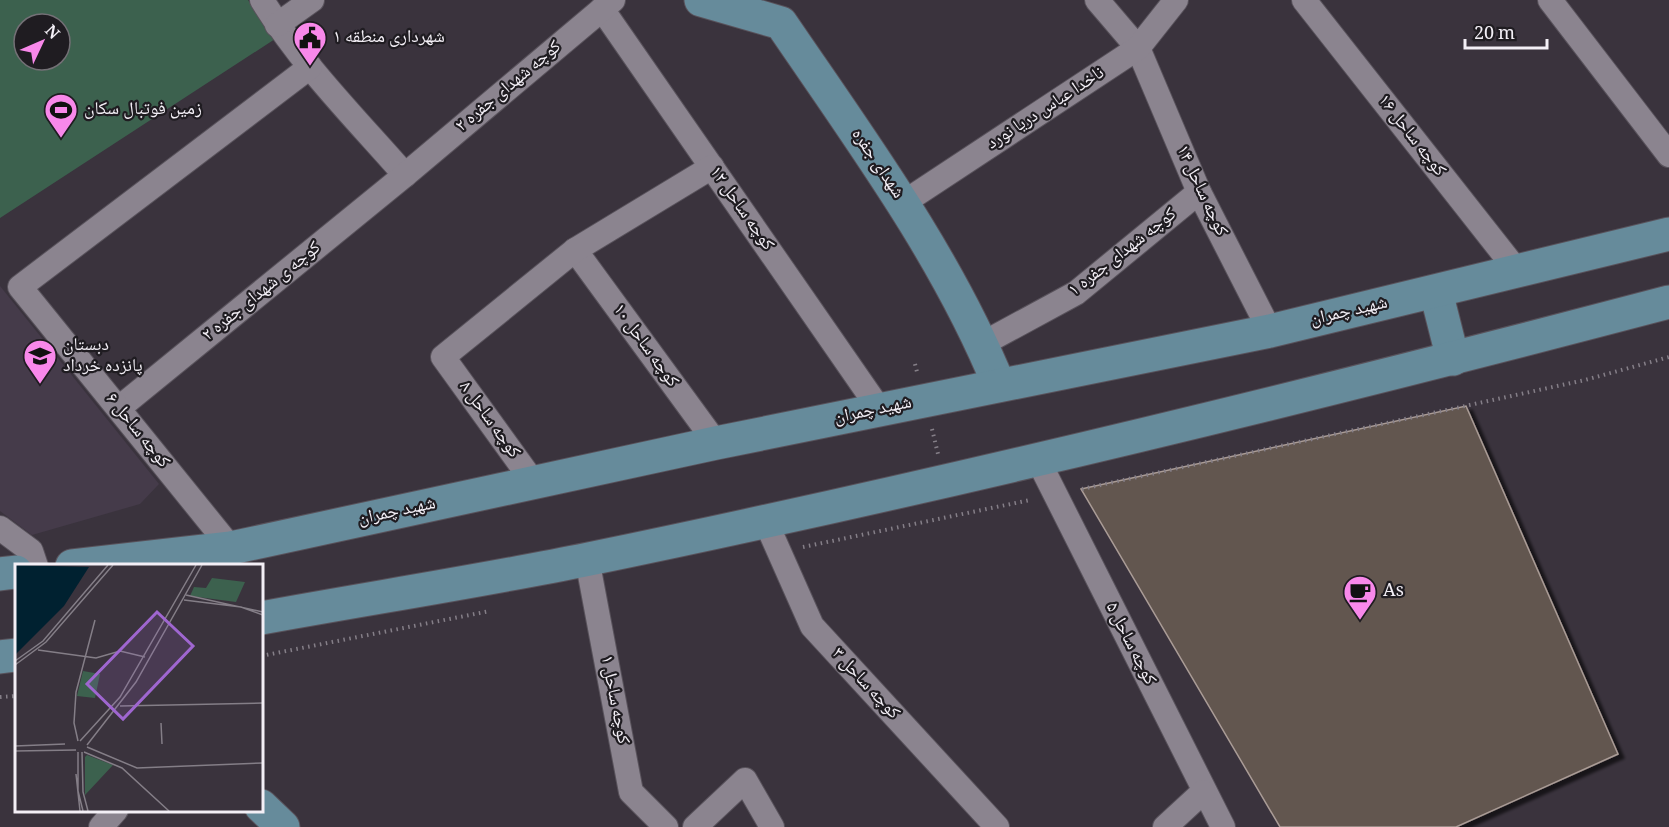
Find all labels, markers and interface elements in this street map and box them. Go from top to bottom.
north arrow [12,12,72,72]
scale bar [1465,12,1548,50]
text: N [37,19,65,48]
public building icon: شهرداری منطقه ١ [292,20,328,67]
text: 20 m [1474,20,1515,50]
place label: شهرداری منطقه ١ [333,23,445,53]
street label: کوچه شهدای جفره ۲ [449,33,569,141]
street label: ناخدا عباس دریا نورد [981,59,1111,159]
street label: کوچه ساحل ۱۶ [1369,88,1453,184]
sports icon: زمین فوتبال سکان [43,92,79,139]
place label: زمین فوتبال سکان [84,95,202,125]
street label: شهدای جفره [842,123,912,205]
street label: کوچه ساحل ۱۴ [1167,140,1236,242]
street label: کوچه ساحل ۱۲ [701,160,782,258]
street label: کوچه شهدای جفره ۱ [1062,200,1184,305]
street label: کوچه ی شهدای جفره ۲ [196,234,329,350]
street label: شهید چمران [1307,289,1391,335]
street label: کوچه ساحل ۱۰ [604,298,686,395]
place label: دبستان پانزده خرداد [63,331,143,382]
school or university icon: دبستان پانزده خرداد [22,338,58,385]
street label: کوچه ساحل ۸ [450,375,528,466]
street label: کوچه ساحل ۶ [97,387,177,476]
street label: شهید چمران [831,388,915,434]
street label: شهید چمران [355,489,439,535]
inset map [15,564,262,812]
cafe icon: As [1342,574,1378,621]
place label: As [1383,577,1404,607]
street label: کوچه ساحل ۵ [1096,597,1164,691]
street label: کوچه ساحل ۳ [823,641,907,728]
street label: کوچه ساحل ۱ [591,653,637,748]

